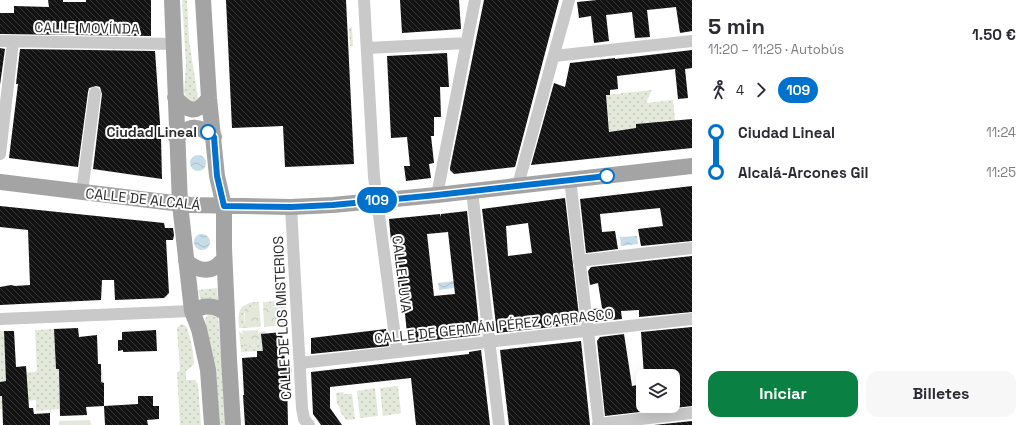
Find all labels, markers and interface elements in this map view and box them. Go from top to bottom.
text: 5 min [708,12,765,40]
street label: CALLE MOVÍNDA [34,18,140,38]
text: 1.50 € [972,25,1016,44]
text: 11:20 – 11:25 · Autobús [708,41,844,58]
icon: walk [708,79,730,101]
icon: forward [750,79,772,101]
text: 109 [786,81,810,99]
text: 4 [736,82,744,99]
place label: Ciudad Lineal [106,123,197,141]
text: Ciudad Lineal [738,123,835,142]
marker: Ciudad Lineal [200,124,216,140]
text: 11:24 [986,124,1016,141]
text: Alcalá-Arcones Gil [738,163,868,182]
text: 11:25 [986,164,1016,181]
unlabelled marker [599,168,615,184]
street label: CALLE DE ALCALÁ [85,184,202,214]
line badge: 109 [354,187,400,213]
text: 109 [365,191,389,209]
street label: CALLE LUVA [388,234,416,314]
street label: CALLE DE LOS MISTERIOS [269,236,295,400]
street label: CALLE DE GERMÁN PÉREZ CARRASCO [373,304,615,348]
map controls [636,369,680,413]
button: layers [636,369,680,413]
button: Iniciar [708,371,858,417]
button: Billetes [866,371,1016,417]

